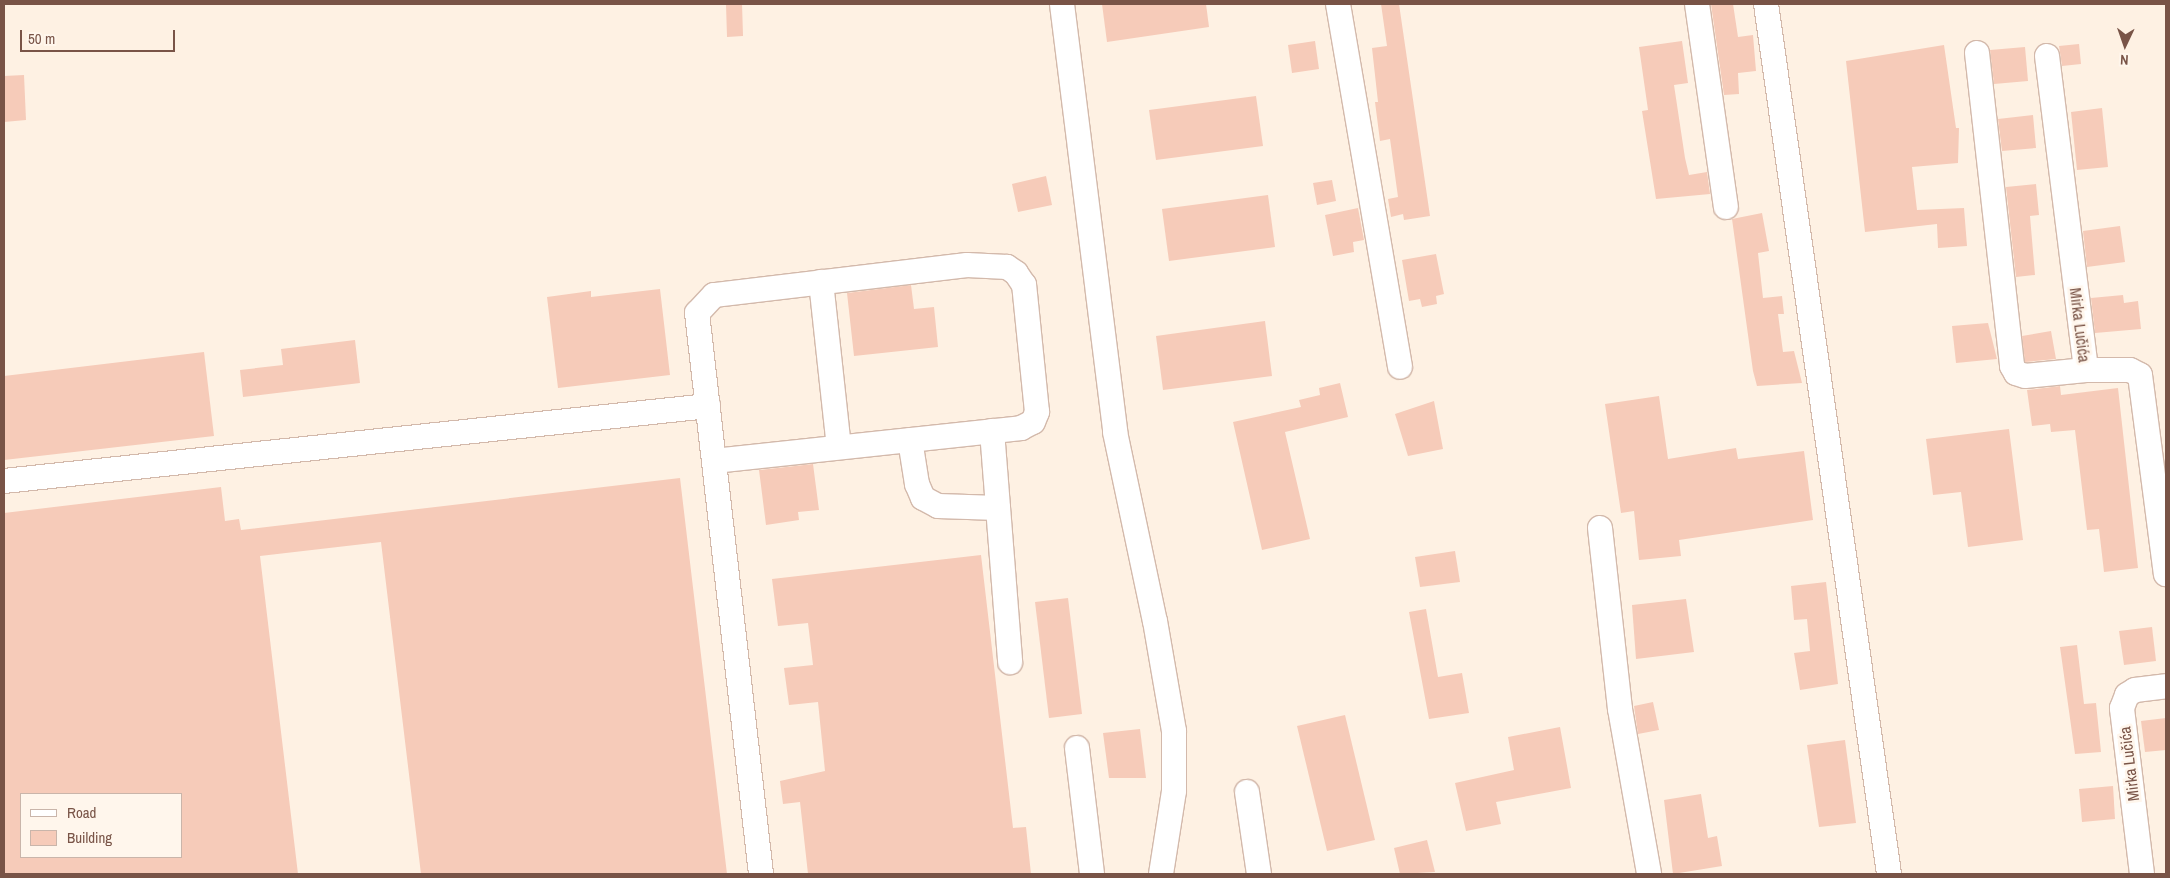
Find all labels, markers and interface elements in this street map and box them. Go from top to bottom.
scale bar [22,20,178,52]
north arrow [2100,20,2150,70]
text: 50 m [28,28,55,49]
text: N [2120,51,2129,69]
street label: Mirka Lučića [2066,287,2094,363]
street label: Mirka Lučića [2115,726,2143,802]
legend [20,793,182,858]
text: Road [67,802,96,823]
text: Building [67,827,112,848]

